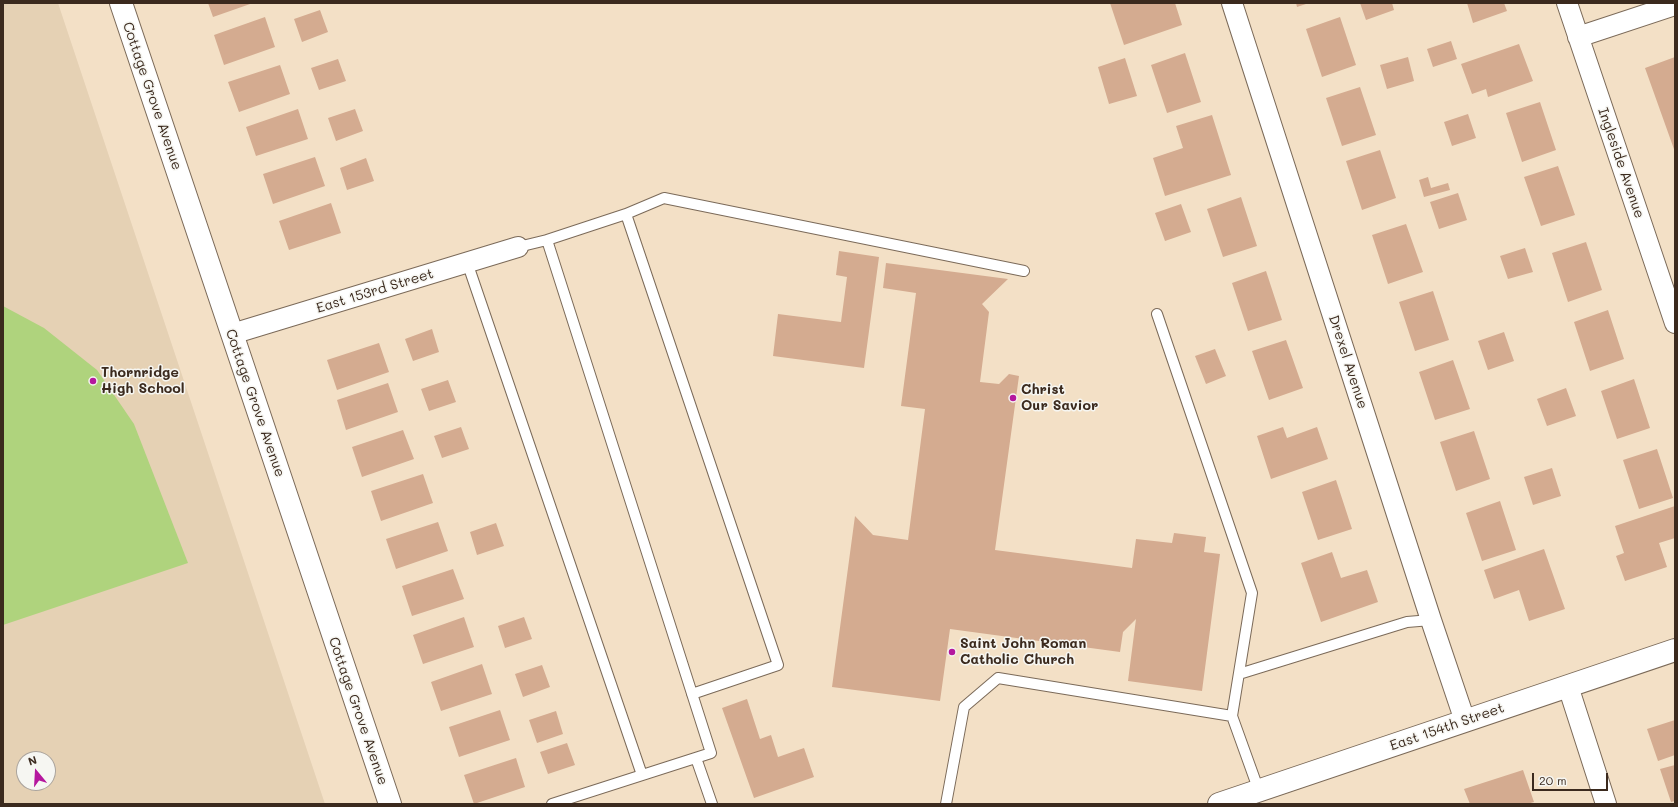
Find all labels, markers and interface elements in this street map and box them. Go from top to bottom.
street label: Cottage Grove Avenue [119,20,185,172]
street label: Ingleside Avenue [1594,106,1648,220]
street label: East 153rd Street [314,265,436,317]
street label: Drexel Avenue [1325,313,1371,411]
street label: Cottage Grove Avenue [222,327,288,479]
place label: Thornridge High School [101,365,185,398]
marker: Thornridge High School [88,376,98,386]
place label: Christ Our Savior [1021,382,1098,414]
marker: Christ Our Savior [1008,393,1018,403]
street label: Cottage Grove Avenue [325,635,391,787]
place label: Saint John Roman Catholic Church [960,636,1086,668]
marker: Saint John Roman Catholic Church [947,647,957,657]
street label: East 154th Street [1388,700,1506,754]
north arrow [16,751,56,791]
text: N [26,752,39,768]
scale bar [1534,765,1610,791]
text: 20 m [1539,772,1567,788]

